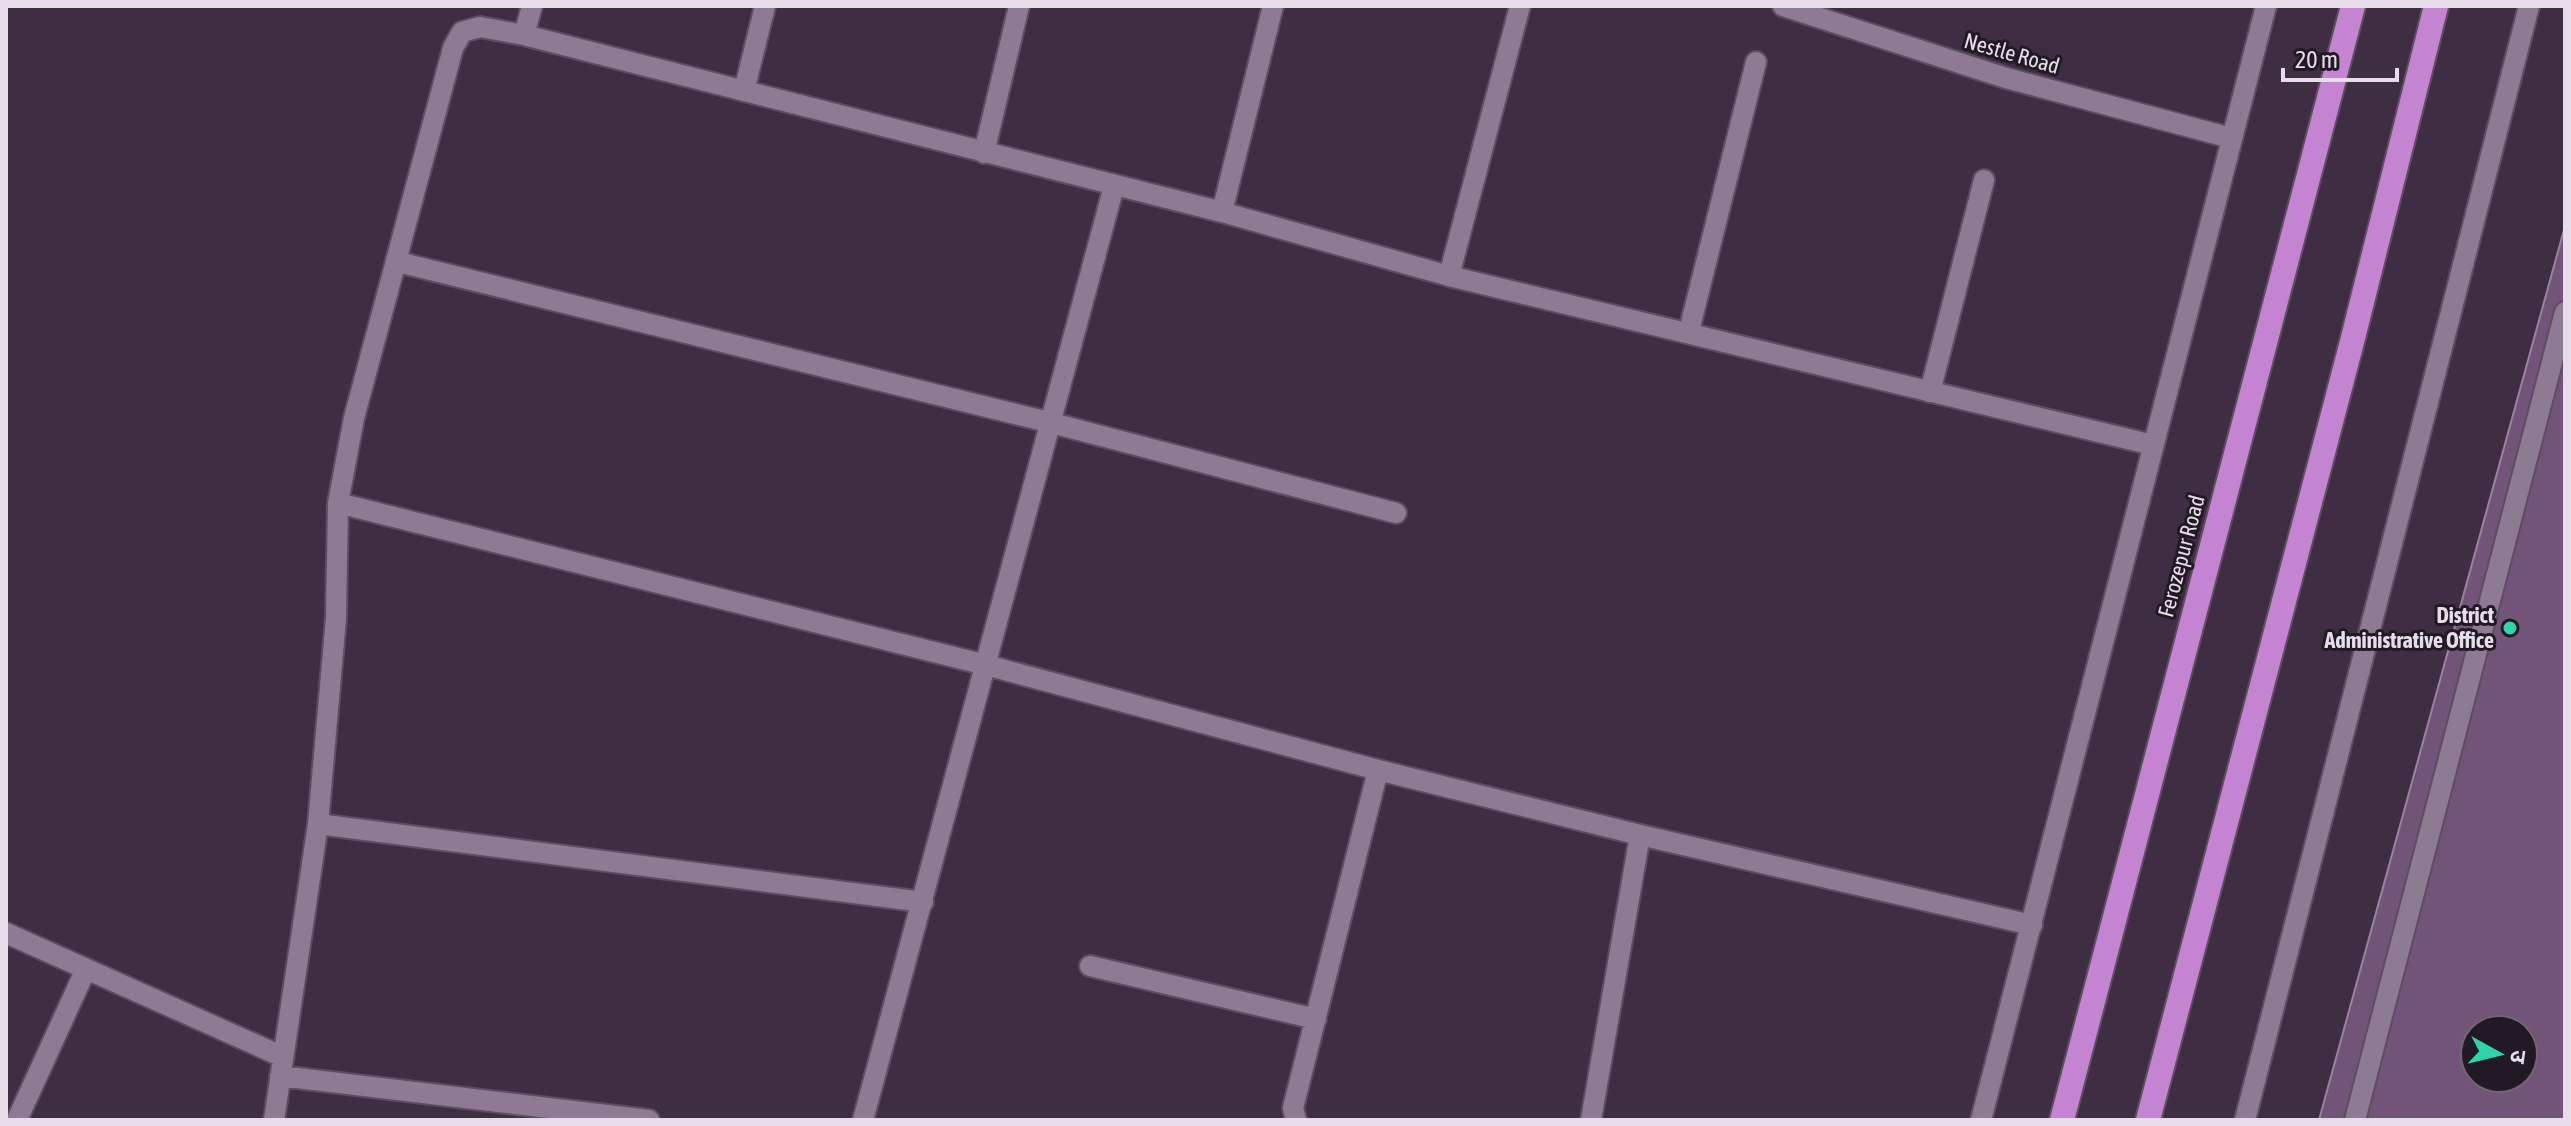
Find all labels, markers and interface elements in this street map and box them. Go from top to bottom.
street label: Nestle Road [1961,27,2063,79]
scale bar [2283,32,2397,82]
text: 20 m [2295,46,2338,73]
street label: Ferozepur Road [2152,492,2210,620]
place label: District Administrative Office [2324,602,2495,653]
marker: District Administrative Office [2501,619,2519,637]
north arrow [2459,1014,2539,1094]
text: उ [2505,1049,2533,1066]

